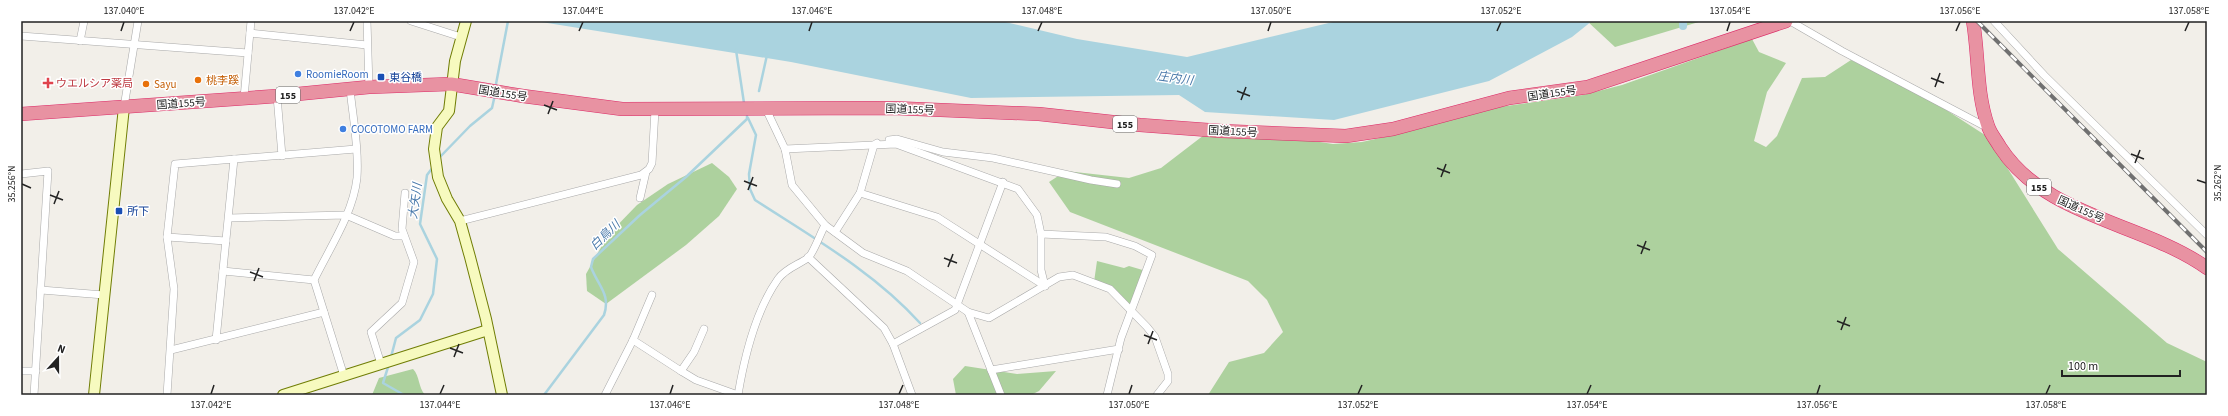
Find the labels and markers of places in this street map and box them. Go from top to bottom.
place label: RoomieRoom [306,67,369,82]
marker: RoomieRoom [293,69,303,79]
place label: 東谷橋 [389,70,422,85]
marker: 東谷橋 [376,72,386,82]
place label: 桃李蹊 [206,73,239,88]
marker: 桃李蹊 [193,75,203,85]
place label: ウエルシア薬局 [56,76,133,91]
place label: Sayu [154,77,177,92]
marker: ウエルシア薬局 [43,78,53,88]
marker: Sayu [141,79,151,89]
place label: COCOTOMO FARM [351,122,433,137]
marker: COCOTOMO FARM [338,124,348,134]
place label: 所下 [127,204,149,219]
marker: 所下 [114,206,124,216]

